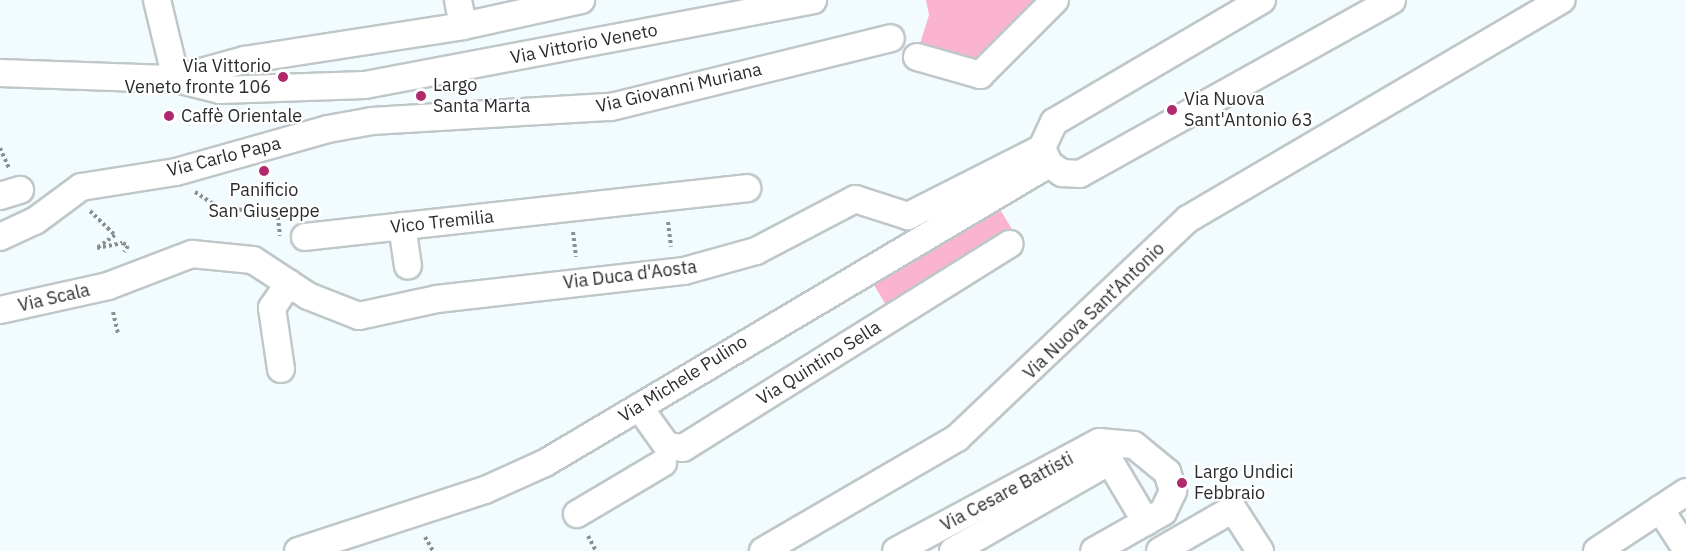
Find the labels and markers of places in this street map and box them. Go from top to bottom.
place label: Via Vittorio Veneto fronte 106 [125,56,271,98]
marker: Via Vittorio Veneto fronte 106 [276,70,290,84]
place label: Largo Santa Marta [433,75,530,118]
marker: Largo Santa Marta [414,89,428,103]
place label: Via Nuova Sant'Antonio 63 [1184,89,1313,132]
marker: Via Nuova Sant'Antonio 63 [1165,103,1179,117]
place label: Caffè Orientale [181,105,302,127]
marker: Caffè Orientale [162,109,176,123]
marker: Panificio San Giuseppe [257,164,271,178]
place label: Panificio San Giuseppe [208,180,320,222]
place label: Largo Undici Febbraio [1194,462,1293,504]
marker: Largo Undici Febbraio [1175,476,1189,490]

